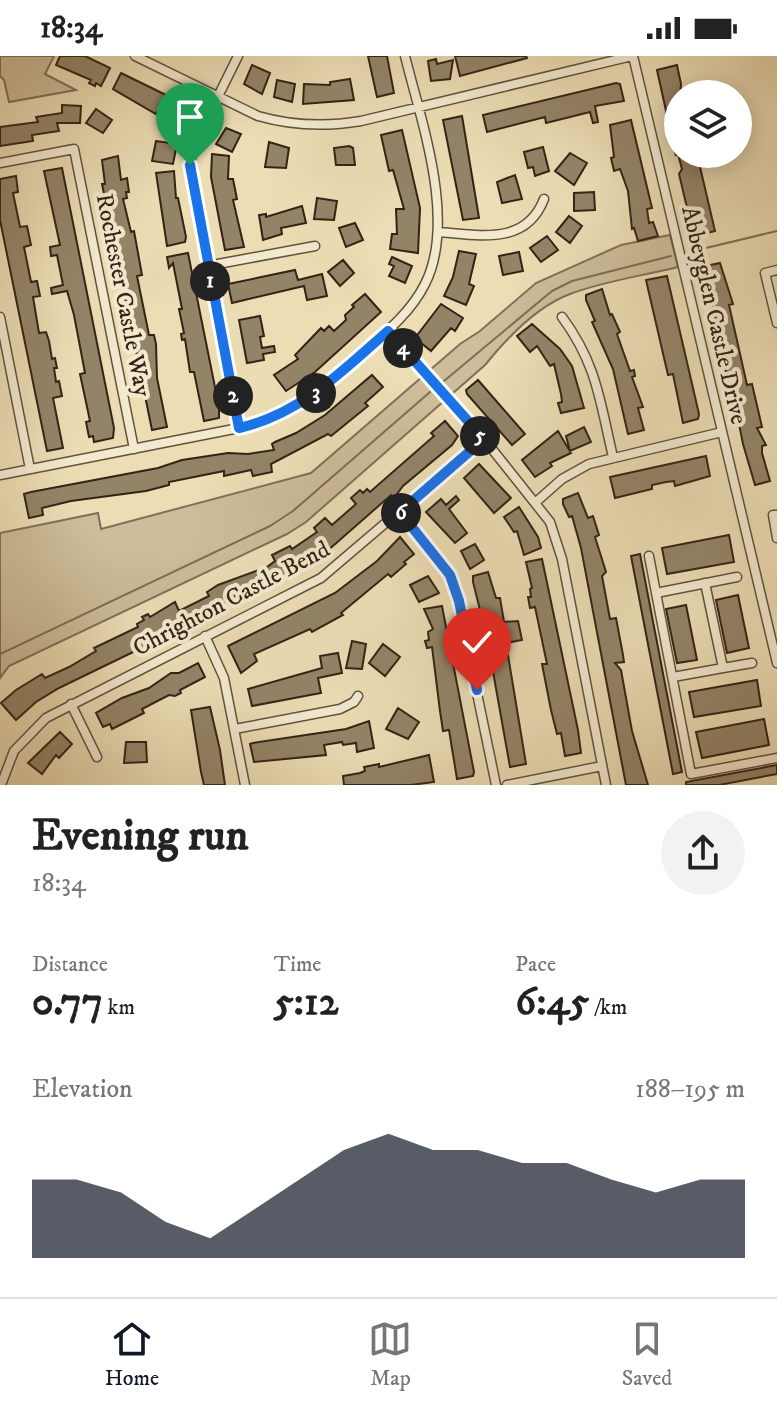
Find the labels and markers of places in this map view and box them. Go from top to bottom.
pin [156,83,224,165]
pin: 1 [190,261,230,301]
pin: 4 [383,328,423,368]
pin: 3 [296,373,336,413]
pin: 2 [213,376,253,416]
pin: 5 [460,416,500,456]
pin: 6 [381,493,421,533]
pin [443,608,511,690]

